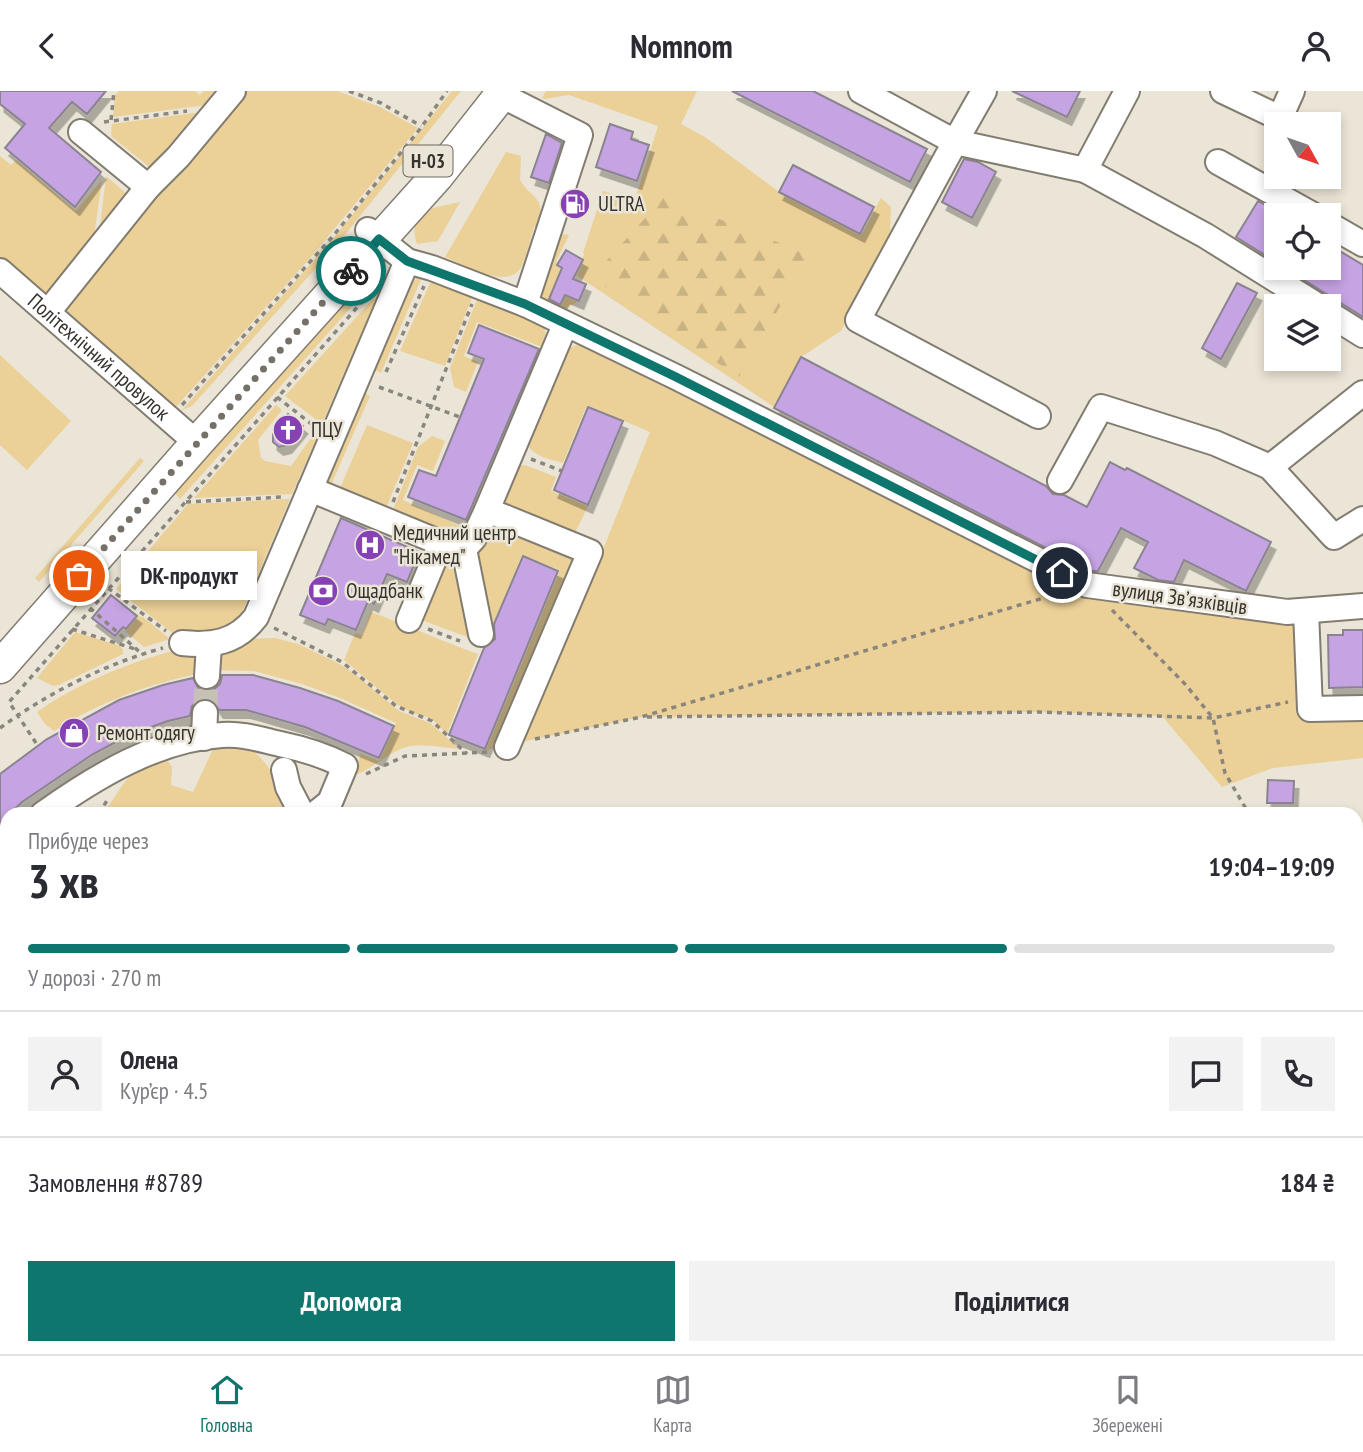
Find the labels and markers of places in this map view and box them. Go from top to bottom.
fuel station icon: ULTRA [558,187,592,221]
place label: ULTRA [598,190,645,217]
church icon: ПЦУ [271,413,305,447]
place label: ПЦУ [311,416,343,443]
place label: Медичний центр "Нікамед" [393,519,516,570]
hospital icon: Медичний центр "Нікамед" [353,528,387,562]
pin [1032,543,1092,603]
pin [49,546,109,606]
callout: DK-продукт [121,552,258,601]
bank icon: Ощадбанк [306,574,340,608]
place label: Ощадбанк [346,577,423,604]
shop icon: Ремонт одягу [57,716,91,750]
place label: Ремонт одягу [97,719,195,746]

